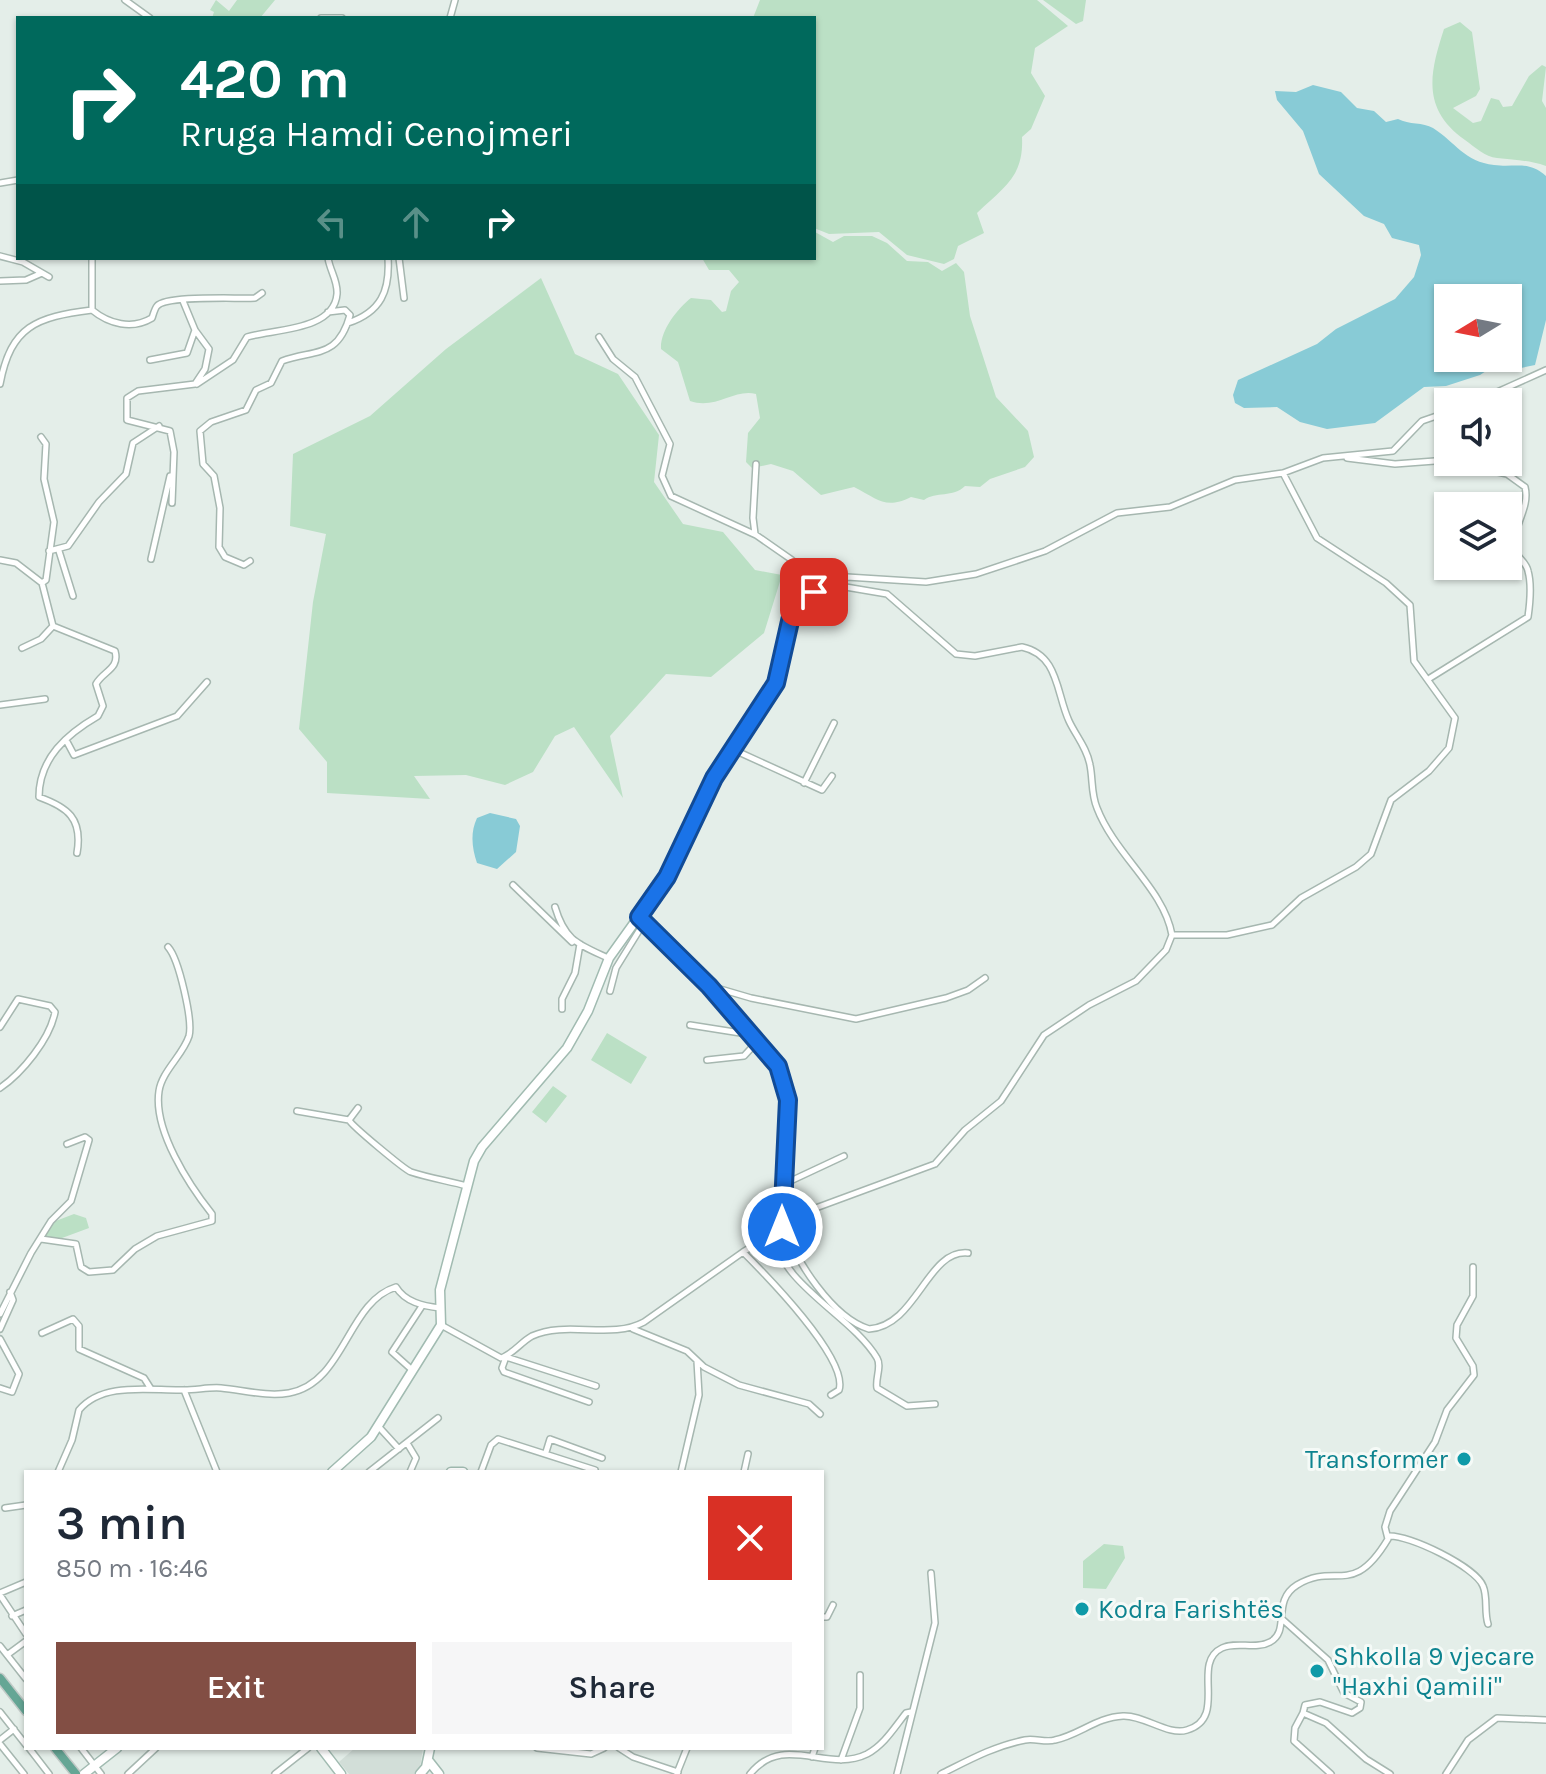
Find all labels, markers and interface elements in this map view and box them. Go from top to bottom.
text: 420 m [180,46,350,111]
icon: right [48,48,152,152]
text: Rruga Hamdi Cenojmeri [180,113,573,155]
icon: left [310,200,354,244]
icon: ahead [394,200,438,244]
icon: right [478,200,522,244]
north arrow [1434,284,1522,372]
map controls [1434,284,1522,580]
button: sound [1434,388,1522,476]
button: layers [1434,492,1522,580]
pin [780,558,848,626]
icon: arrive [792,570,836,614]
position arrow [740,1185,824,1269]
place label: Transformer [1305,1444,1449,1475]
marker: Transformer [1455,1450,1473,1468]
text: 3 min [56,1495,188,1551]
button: close [708,1496,792,1580]
text: 850 m · 16:46 [56,1553,208,1584]
place label: Kodra Farishtës [1098,1594,1284,1625]
marker: Kodra Farishtës [1073,1600,1091,1618]
place label: Shkolla 9 vjecare "Haxhi Qamili" [1333,1641,1535,1702]
button: Exit [56,1642,416,1734]
button: Share [432,1642,792,1734]
marker: Shkolla 9 vjecare "Haxhi Qamili" [1308,1662,1326,1680]

